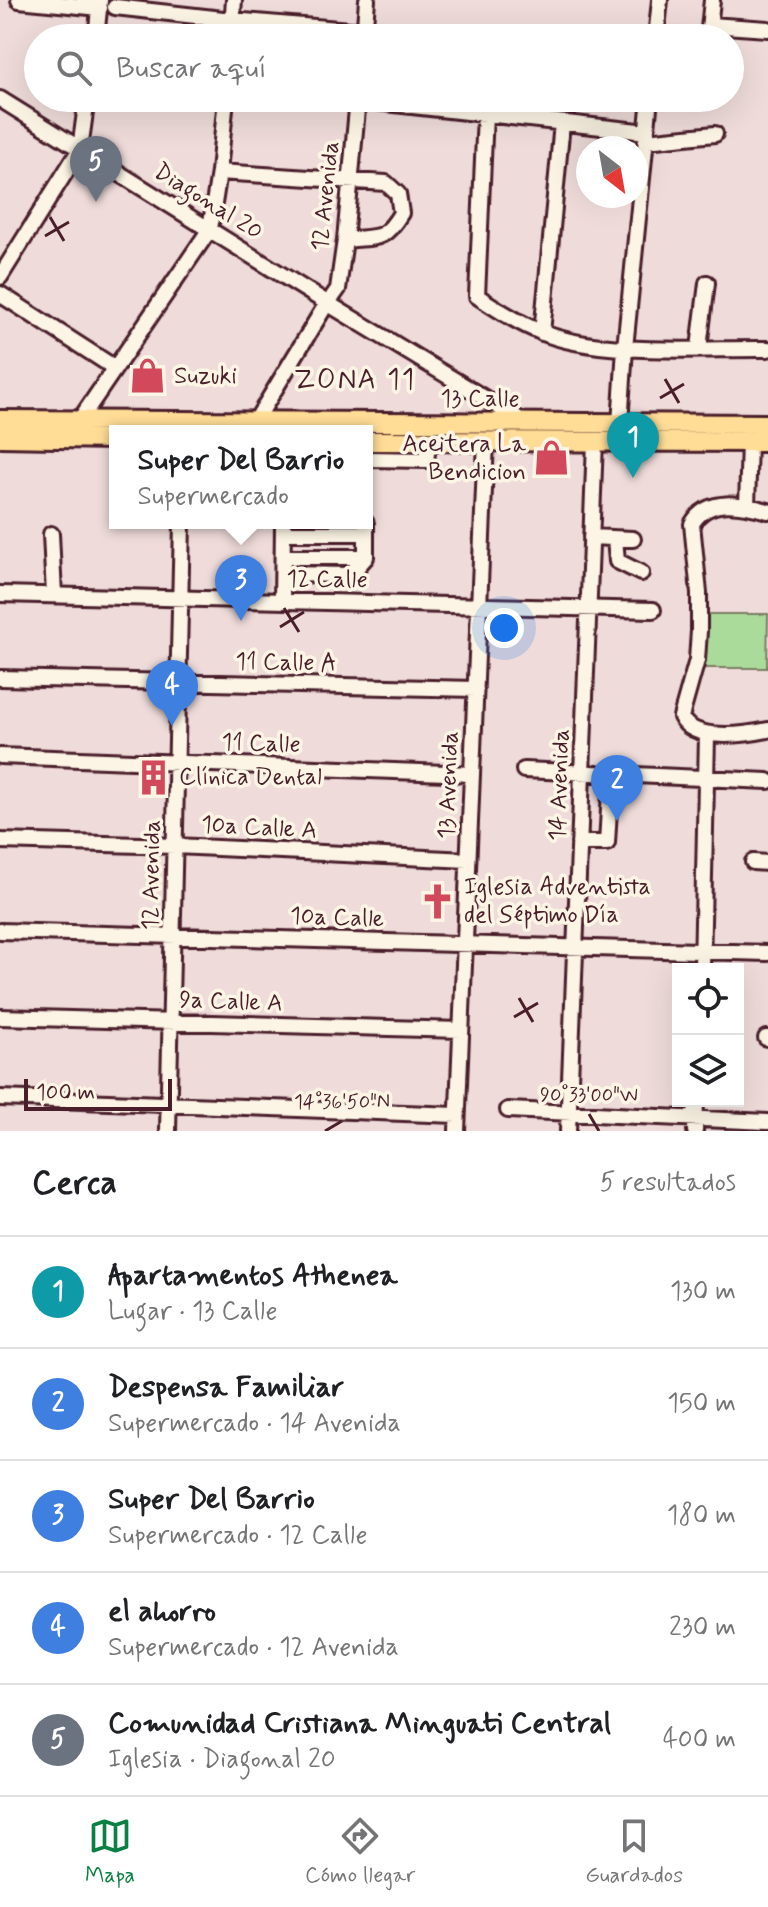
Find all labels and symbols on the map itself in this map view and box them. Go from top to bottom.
pin: 5 [70,136,122,202]
north arrow [576,136,648,208]
street label: 12 Avenida [305,139,347,253]
street label: Diagonal 20 [146,156,268,250]
shop icon: Suzuki [129,357,167,395]
place label: Suzuki [174,361,237,392]
district label: ZONA 11 [294,362,416,399]
street label: 13 Calle [441,384,519,415]
pin: 1 [607,412,659,478]
place label: Aceitera La Bendicion [402,429,527,488]
shop icon: Aceitera La Bendicion [533,439,571,477]
pin: 3 [215,555,267,621]
street label: 12 Calle [286,564,368,596]
your location [484,608,524,648]
street label: 11 Calle A [235,647,337,679]
pin: 4 [146,660,198,726]
street label: 11 Calle [221,727,301,761]
street label: 14 Avenida [543,728,577,842]
street label: 13 Avenida [432,731,466,839]
pin: 2 [591,755,643,821]
building icon: Clínica Dental [134,758,172,796]
place label: Clínica Dental [179,762,322,793]
street label: 10a Calle A [200,809,318,847]
street label: 12 Avenida [136,820,168,930]
place label: Iglesia Adventista del Séptimo Día [464,872,651,931]
church icon: Iglesia Adventista del Séptimo Día [419,882,457,920]
street label: 10a Calle [289,901,385,935]
street label: 9a Calle A [179,985,283,1019]
scale bar [24,1075,172,1111]
text: 90°33'00"W [540,1082,638,1109]
text: 14°36'50"N [294,1089,390,1116]

